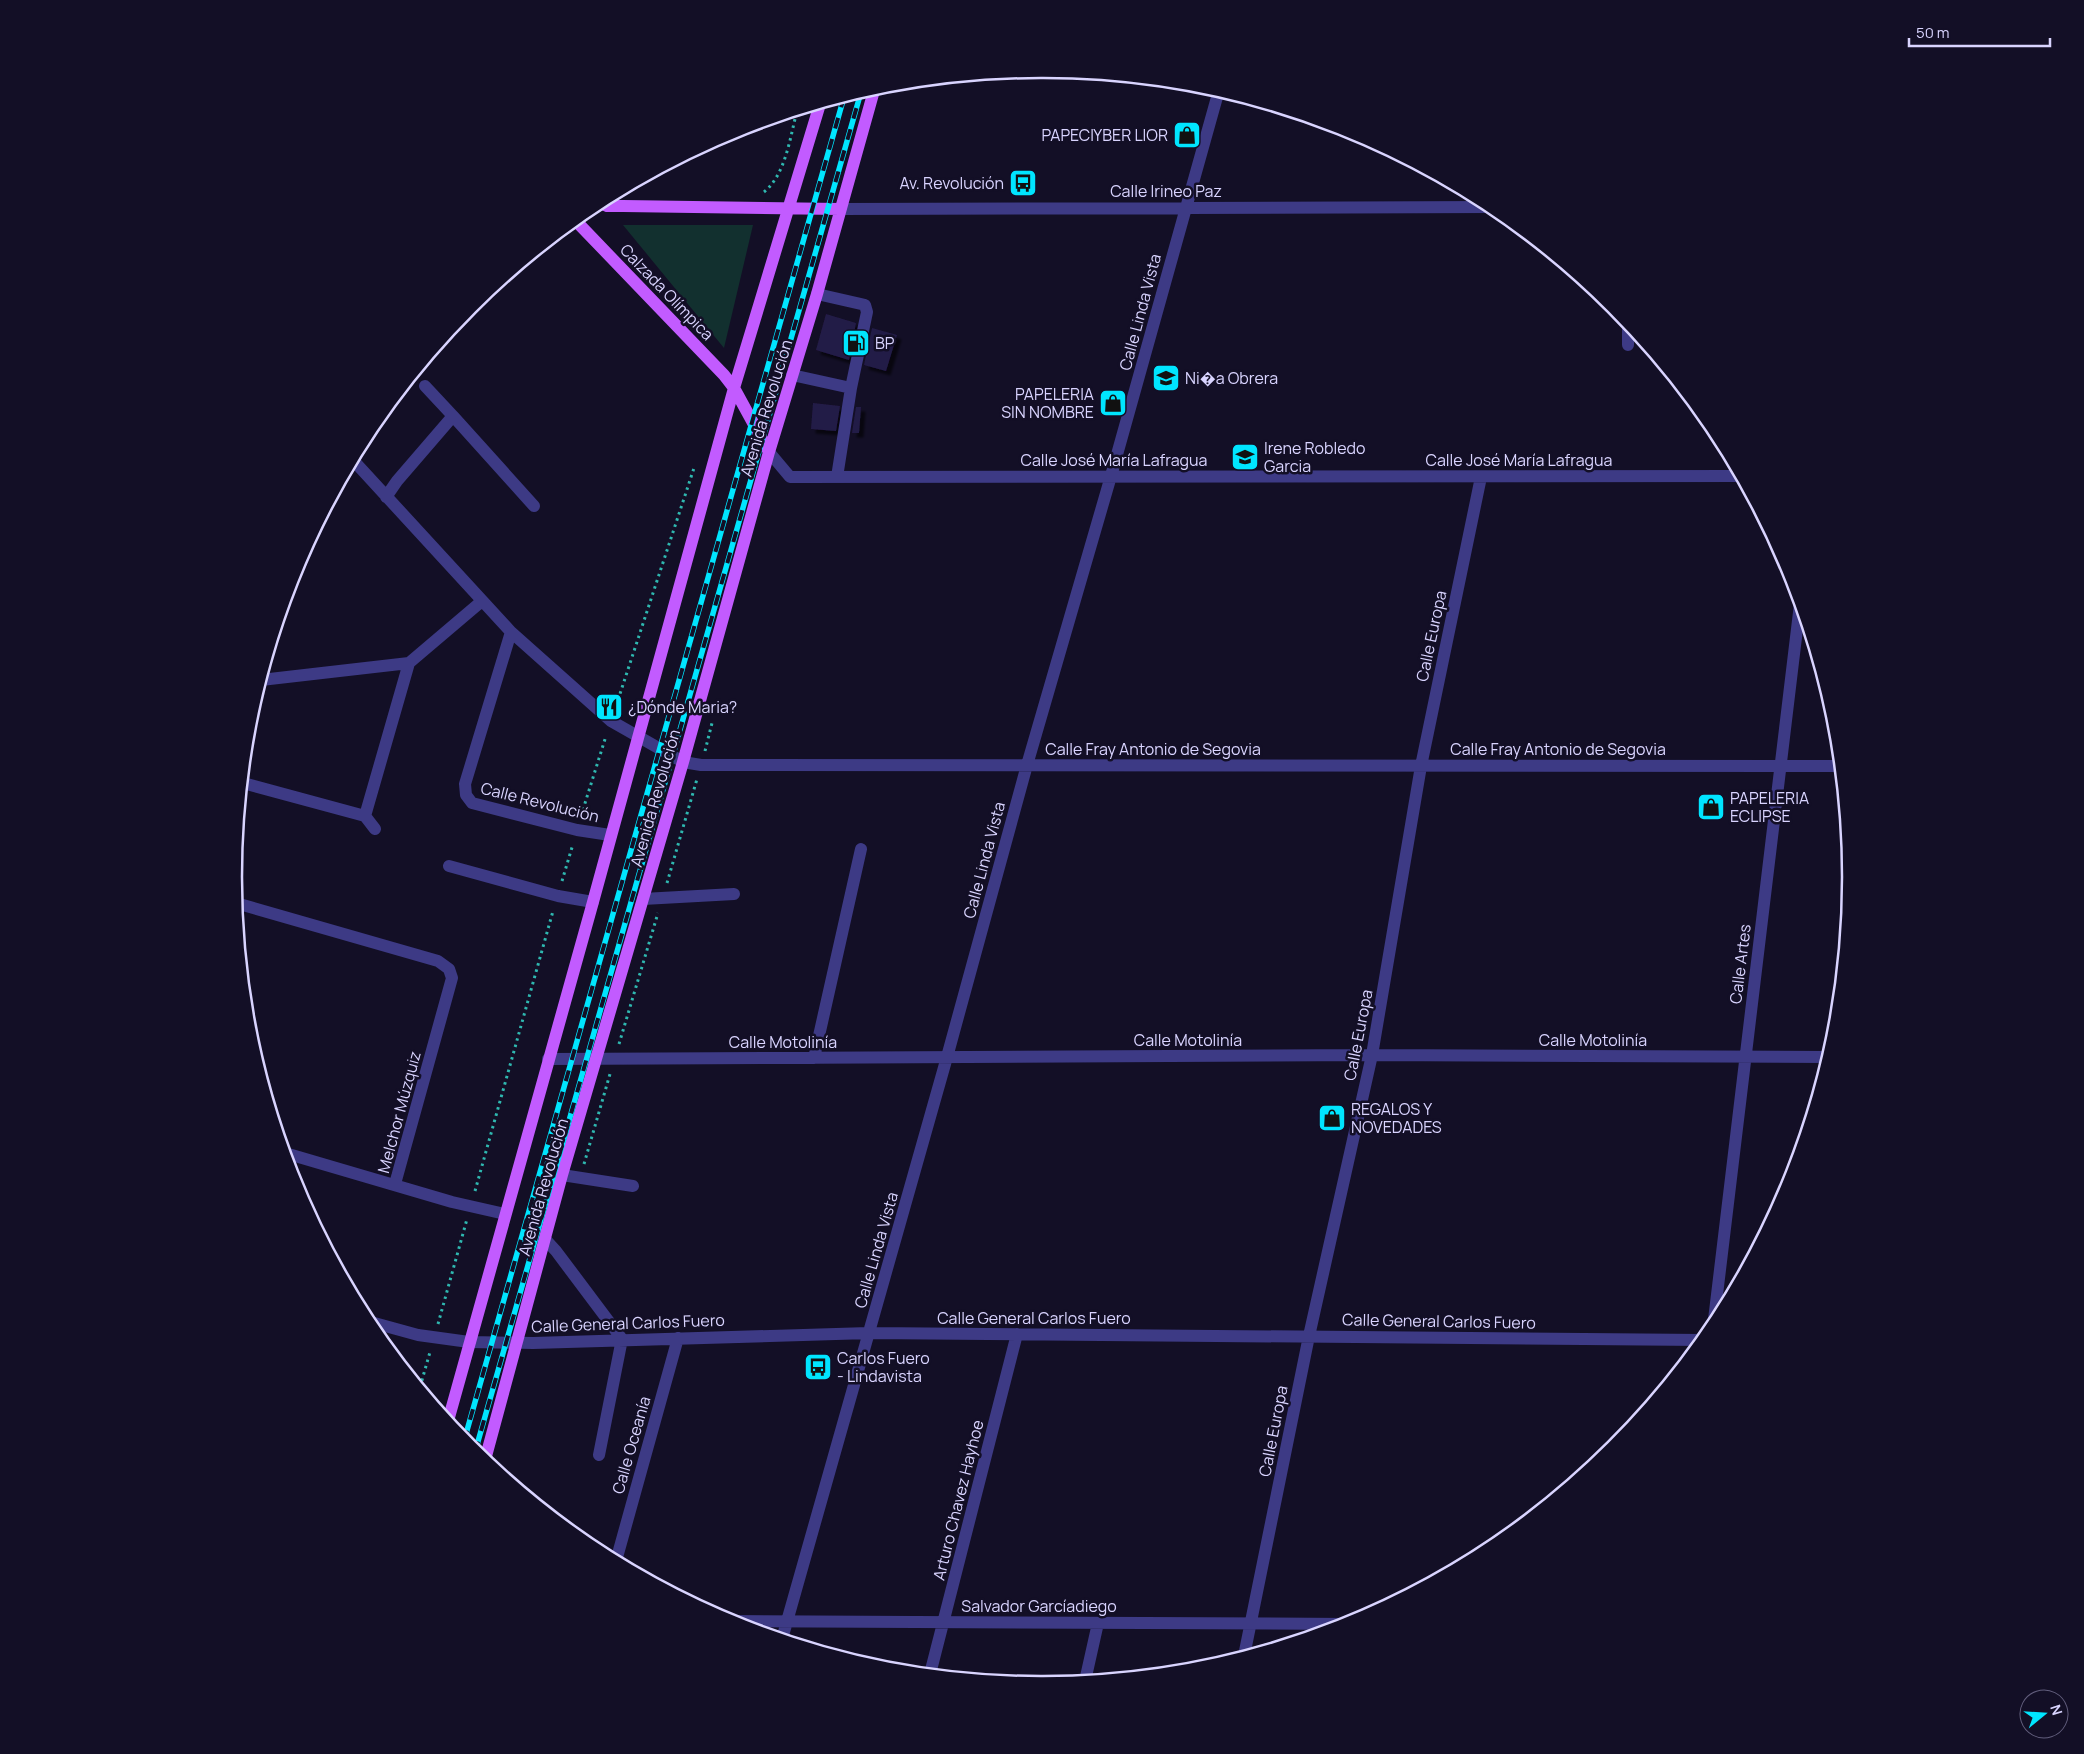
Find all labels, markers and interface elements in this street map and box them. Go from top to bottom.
scale bar [1909,15,2050,47]
text: 50 m [1916,22,1950,43]
shop icon: PAPECIYBER LIOR [1172,120,1202,150]
place label: PAPECIYBER LIOR [1041,124,1168,146]
bus stop icon: Av. Revolución [1008,168,1038,198]
place label: Av. Revolución [899,172,1004,194]
street label: Calle Irineo Paz [1110,180,1222,202]
street label: Calzada Olímpica [615,239,719,345]
street label: Calle Linda Vista [1114,251,1166,373]
fuel station icon: BP [841,328,871,358]
place label: BP [875,332,895,354]
street label: Avenida Revolución [735,337,797,479]
school or university icon: Ni�a Obrera [1151,363,1181,393]
place label: Ni�a Obrera [1185,367,1278,389]
place label: PAPELERIA SIN NOMBRE [1001,383,1094,423]
shop icon: PAPELERIA SIN NOMBRE [1098,388,1128,418]
place label: Irene Robledo Garcia [1264,437,1366,477]
school or university icon: Irene Robledo Garcia [1230,442,1260,472]
street label: Calle José María Lafragua [1021,449,1207,471]
street label: Calle José María Lafragua [1426,449,1612,471]
street label: Calle Europa [1411,589,1451,683]
restaurant icon: ¿Dónde Maria? [594,692,624,722]
place label: ¿Dónde Maria? [628,696,737,718]
street label: Avenida Revolución [625,727,685,869]
street label: Calle Fray Antonio de Segovia [1045,738,1261,760]
street label: Calle Fray Antonio de Segovia [1450,738,1666,760]
street label: Calle Revolución [478,777,602,827]
place label: PAPELERIA ECLIPSE [1730,787,1809,827]
shop icon: PAPELERIA ECLIPSE [1696,792,1726,822]
street label: Calle Linda Vista [958,799,1010,921]
street label: Calle Artes [1724,923,1756,1005]
street label: Calle Europa [1338,988,1378,1082]
street label: Calle Motolinía [1134,1029,1242,1051]
street label: Calle Motolinía [1539,1029,1647,1051]
street label: Calle Motolinía [729,1031,837,1053]
street label: Melchor Múzquiz [372,1049,426,1175]
place label: REGALOS Y NOVEDADES [1351,1098,1442,1138]
shop icon: REGALOS Y NOVEDADES [1317,1103,1347,1133]
street label: Avenida Revolución [513,1116,573,1258]
street label: Calle Linda Vista [849,1189,903,1311]
street label: Calle General Carlos Fuero [937,1307,1131,1329]
street label: Calle General Carlos Fuero [1342,1308,1536,1334]
street label: Calle General Carlos Fuero [531,1309,725,1337]
place label: Carlos Fuero - Lindavista [837,1347,930,1387]
bus stop icon: Carlos Fuero - Lindavista [803,1352,833,1382]
street label: Calle Europa [1253,1384,1293,1478]
street label: Calle Oceanía [607,1394,655,1496]
street label: Arturo Chavez Hayhoe [927,1418,989,1582]
street label: Salvador Garcíadiego [961,1595,1117,1617]
north arrow [2019,1689,2069,1739]
text: N [2046,1702,2067,1718]

